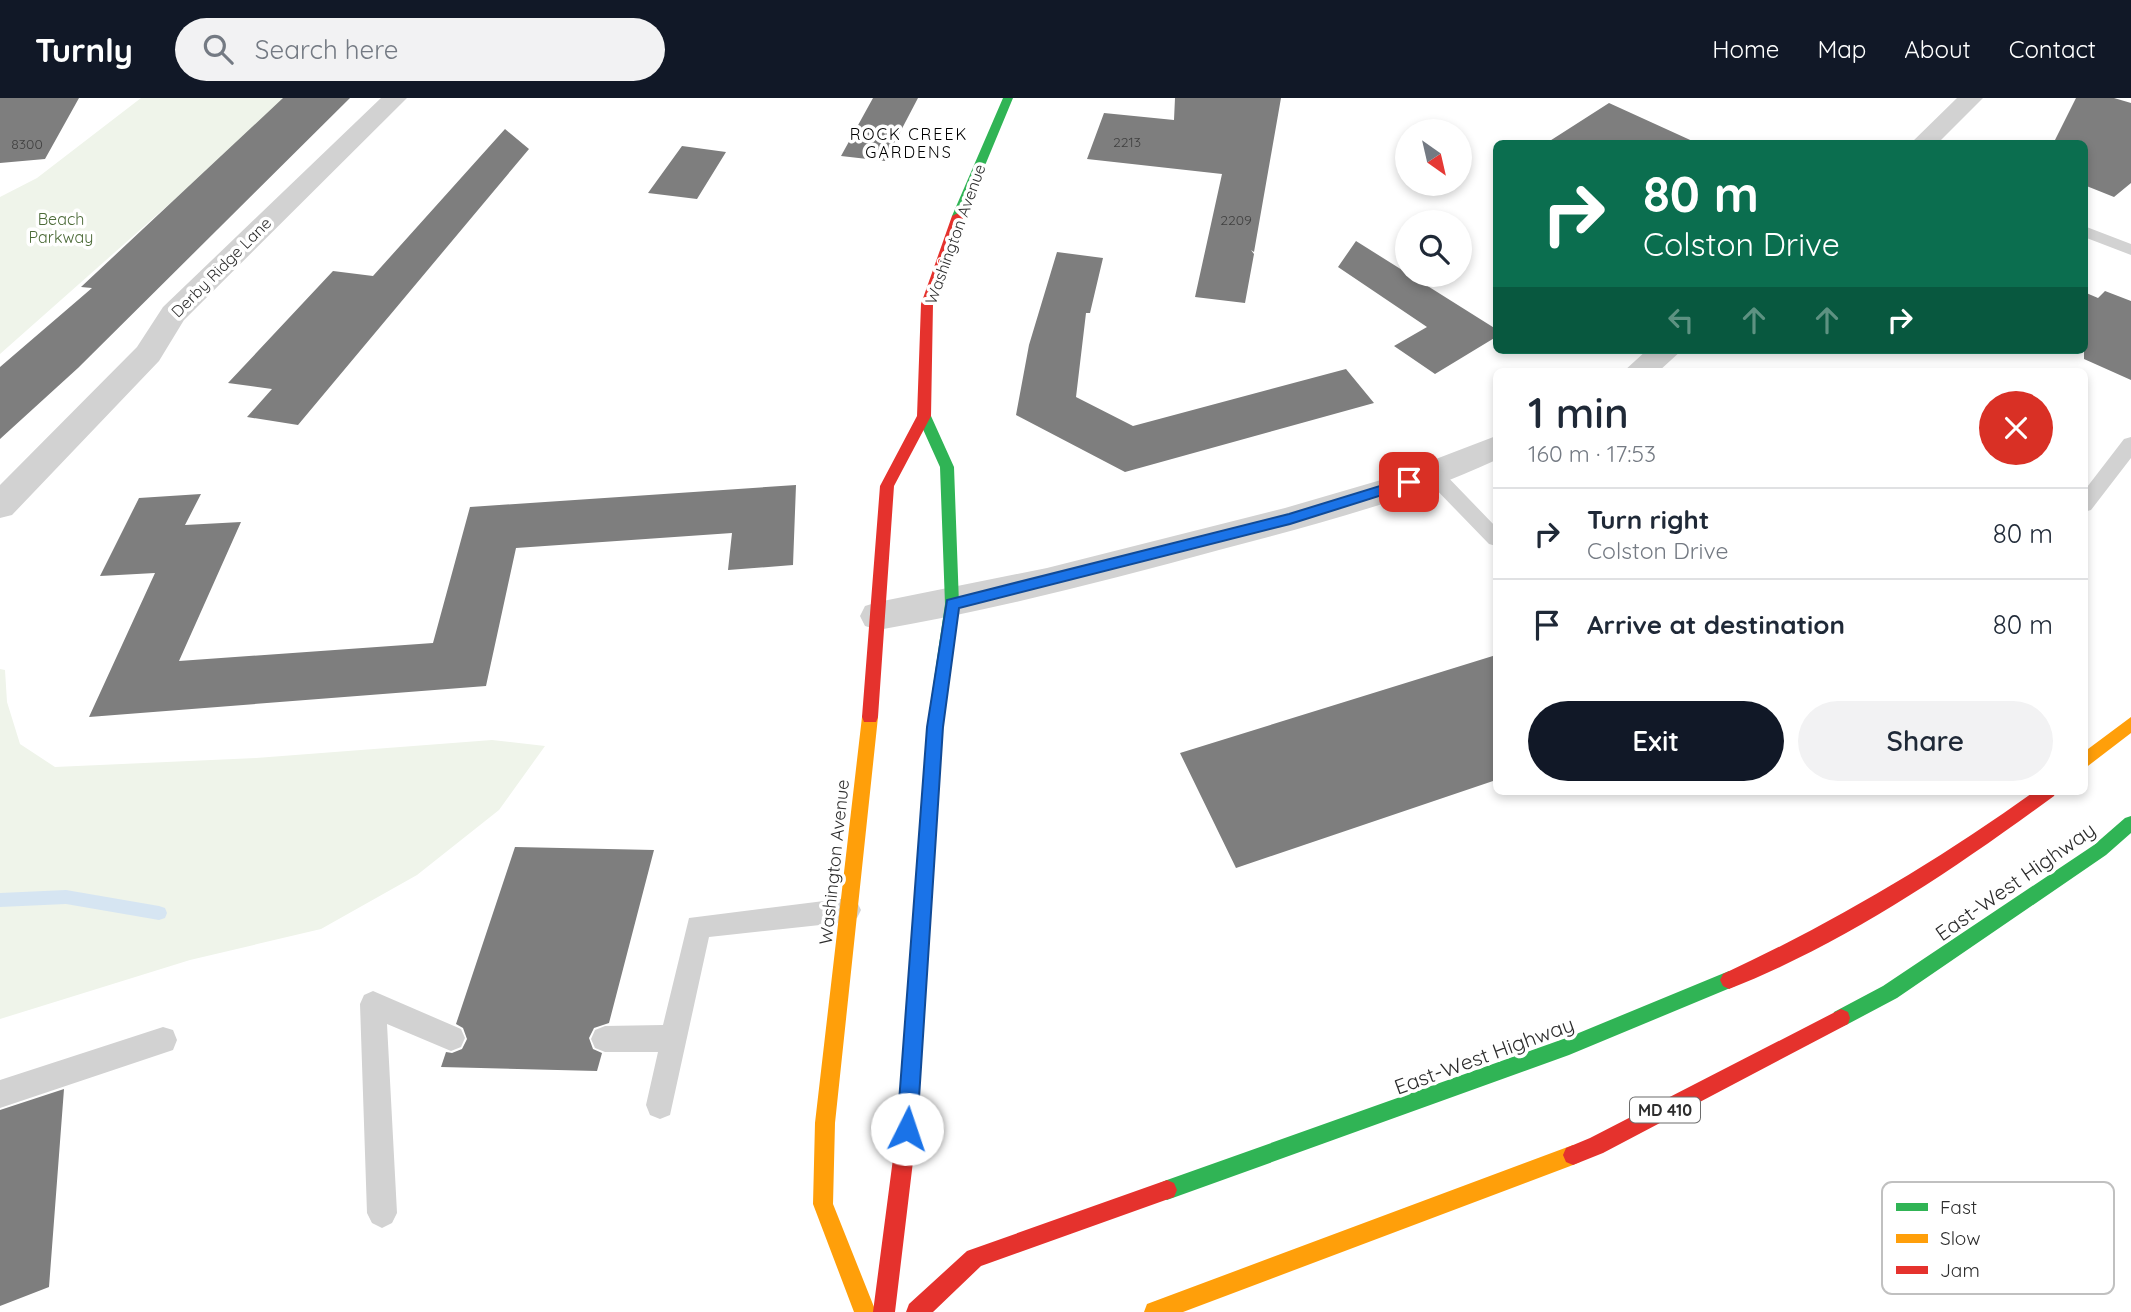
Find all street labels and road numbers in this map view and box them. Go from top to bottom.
street label: Washington Avenue [920,161,990,307]
street label: Derby Ridge Lane [167,213,275,321]
street label: Washington Avenue [814,778,854,946]
street label: East-West Highway [1930,816,2100,946]
street label: East-West Highway [1391,1010,1577,1100]
road number: MD 410 [1630,1098,1700,1122]

